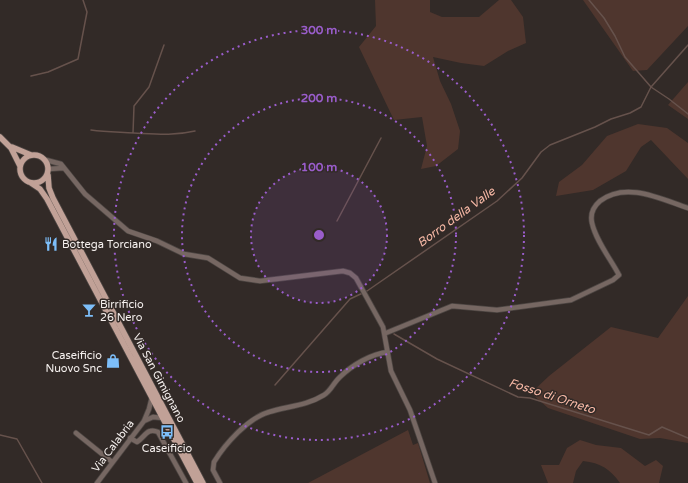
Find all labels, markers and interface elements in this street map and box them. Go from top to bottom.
text: 300 m [301,23,337,37]
text: 200 m [301,91,337,105]
text: 100 m [301,160,337,174]
water label: Borro della Valle [415,183,498,250]
centre of rings [312,228,326,242]
restaurant icon: Bottega Torciano [43,236,59,252]
place label: Bottega Torciano [62,238,152,251]
place label: Birrificio 26 Nero [100,298,144,324]
bar icon: Birrificio 26 Nero [81,302,97,318]
street label: Via San Gimignano [130,331,188,425]
place label: Caseificio Nuovo Snc [45,349,102,375]
shop icon: Caseificio Nuovo Snc [105,353,121,369]
water label: Fosso di Orneto [507,375,598,417]
street label: Via Calabria [89,417,137,475]
bus stop icon: Caseificio [159,424,175,440]
place label: Caseificio [142,442,192,455]

